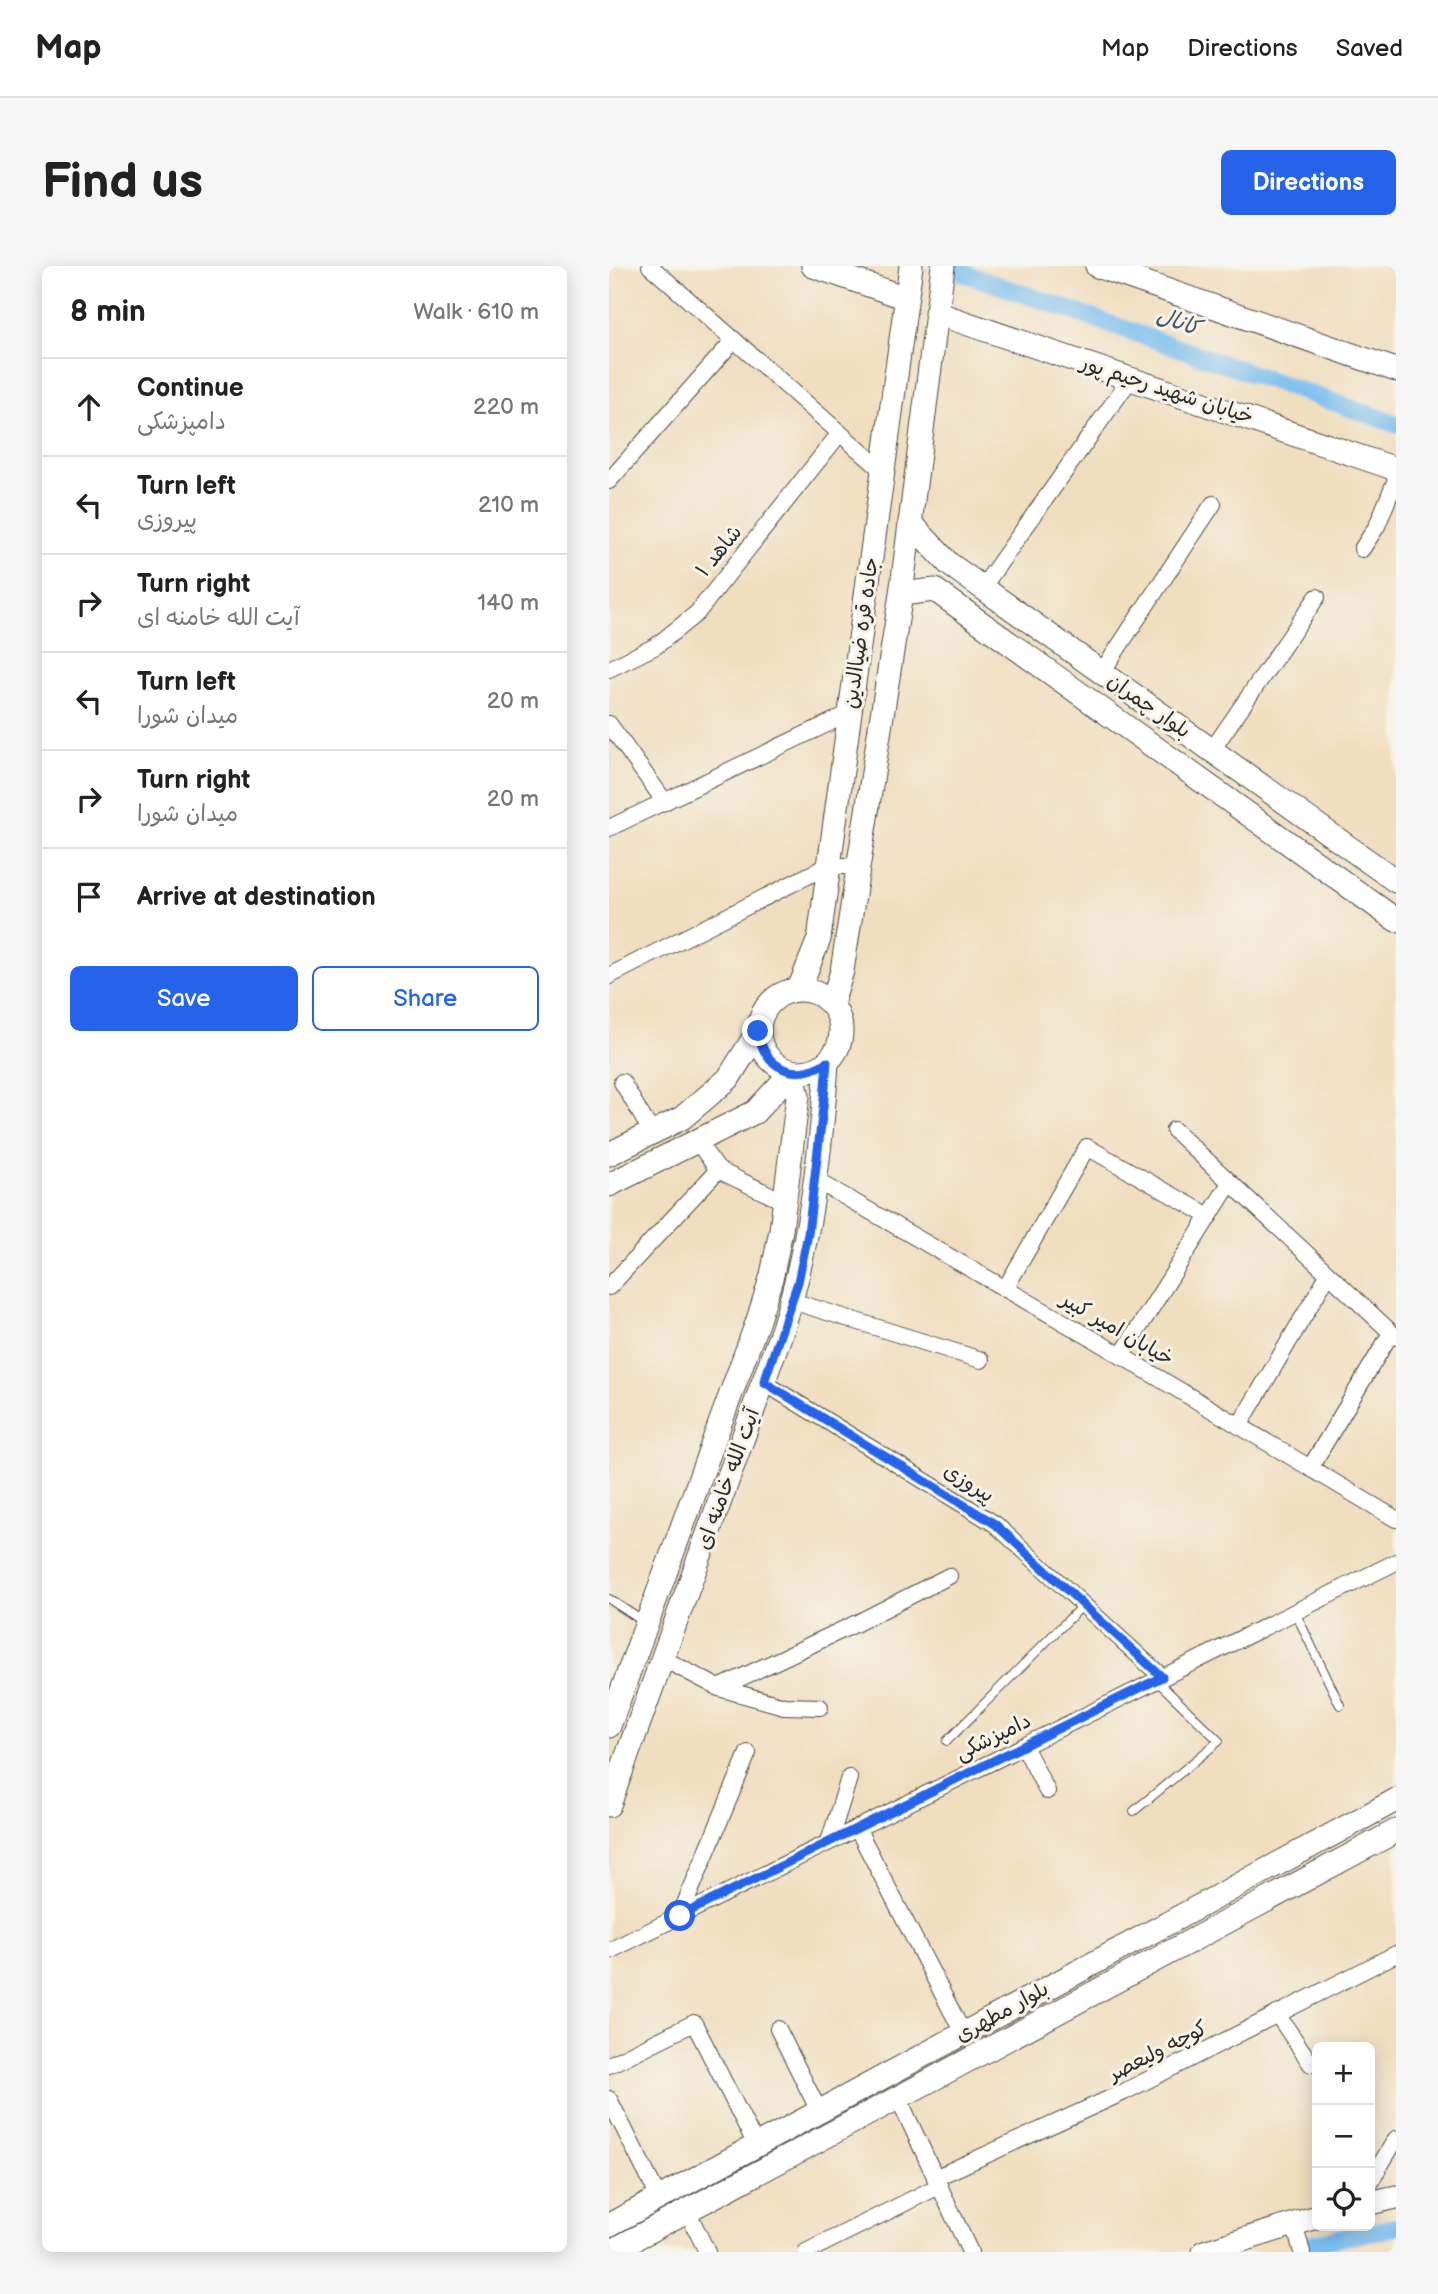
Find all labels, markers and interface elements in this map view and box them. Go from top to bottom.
text: Map [35,28,101,68]
text: Map [1101,34,1149,63]
text: Directions [1187,34,1298,63]
text: Saved [1336,34,1403,63]
button: Directions [1221,150,1396,215]
text: Find us [42,153,203,212]
text: 8 min [70,294,146,330]
text: Walk · 610 m [413,298,539,326]
water label: کانال [1153,302,1207,344]
street label: خیابان شهید رحیم پور [1075,350,1256,433]
text: Continue [137,373,244,404]
icon: ahead [70,388,108,426]
text: 220 m [473,393,539,421]
text: دامپزشکی [137,408,226,436]
text: Turn left [137,471,236,502]
icon: left [70,486,108,524]
text: 210 m [478,491,539,519]
text: پیروزی [137,506,197,534]
street label: شاهد ۱ [691,520,747,582]
street label: جاده قره ضیاالدین [838,556,884,710]
text: Turn right [137,569,250,600]
icon: right [70,584,108,622]
text: 140 m [477,589,539,617]
text: آیت الله خامنه ای [137,604,300,632]
text: Turn left [137,667,236,698]
street label: بلوار چمران [1103,668,1195,744]
icon: left [70,682,108,720]
text: 20 m [487,687,539,715]
text: میدان شورا [137,702,238,730]
text: Turn right [137,765,250,796]
icon: right [70,780,108,818]
text: 20 m [487,785,539,813]
text: میدان شورا [137,800,238,828]
icon: arrive [70,878,108,916]
text: Arrive at destination [137,882,376,913]
button: Save [70,966,298,1031]
button: Share [312,966,539,1031]
route end [742,1015,773,1046]
street label: خیابان امیر کبیر [1054,1286,1178,1371]
street label: آیت الله خامنه ای [691,1404,765,1553]
street label: پیروزی [939,1458,999,1508]
street label: دامپزشکی [951,1708,1035,1767]
route start [664,1900,695,1931]
street label: بلوار مطهری [951,1976,1053,2048]
street label: کوچه ولیعصر [1103,2015,1212,2087]
map controls [1312,2042,1375,2231]
button: + [1312,2042,1375,2105]
button: − [1312,2105,1375,2168]
button: locate [1312,2168,1375,2231]

